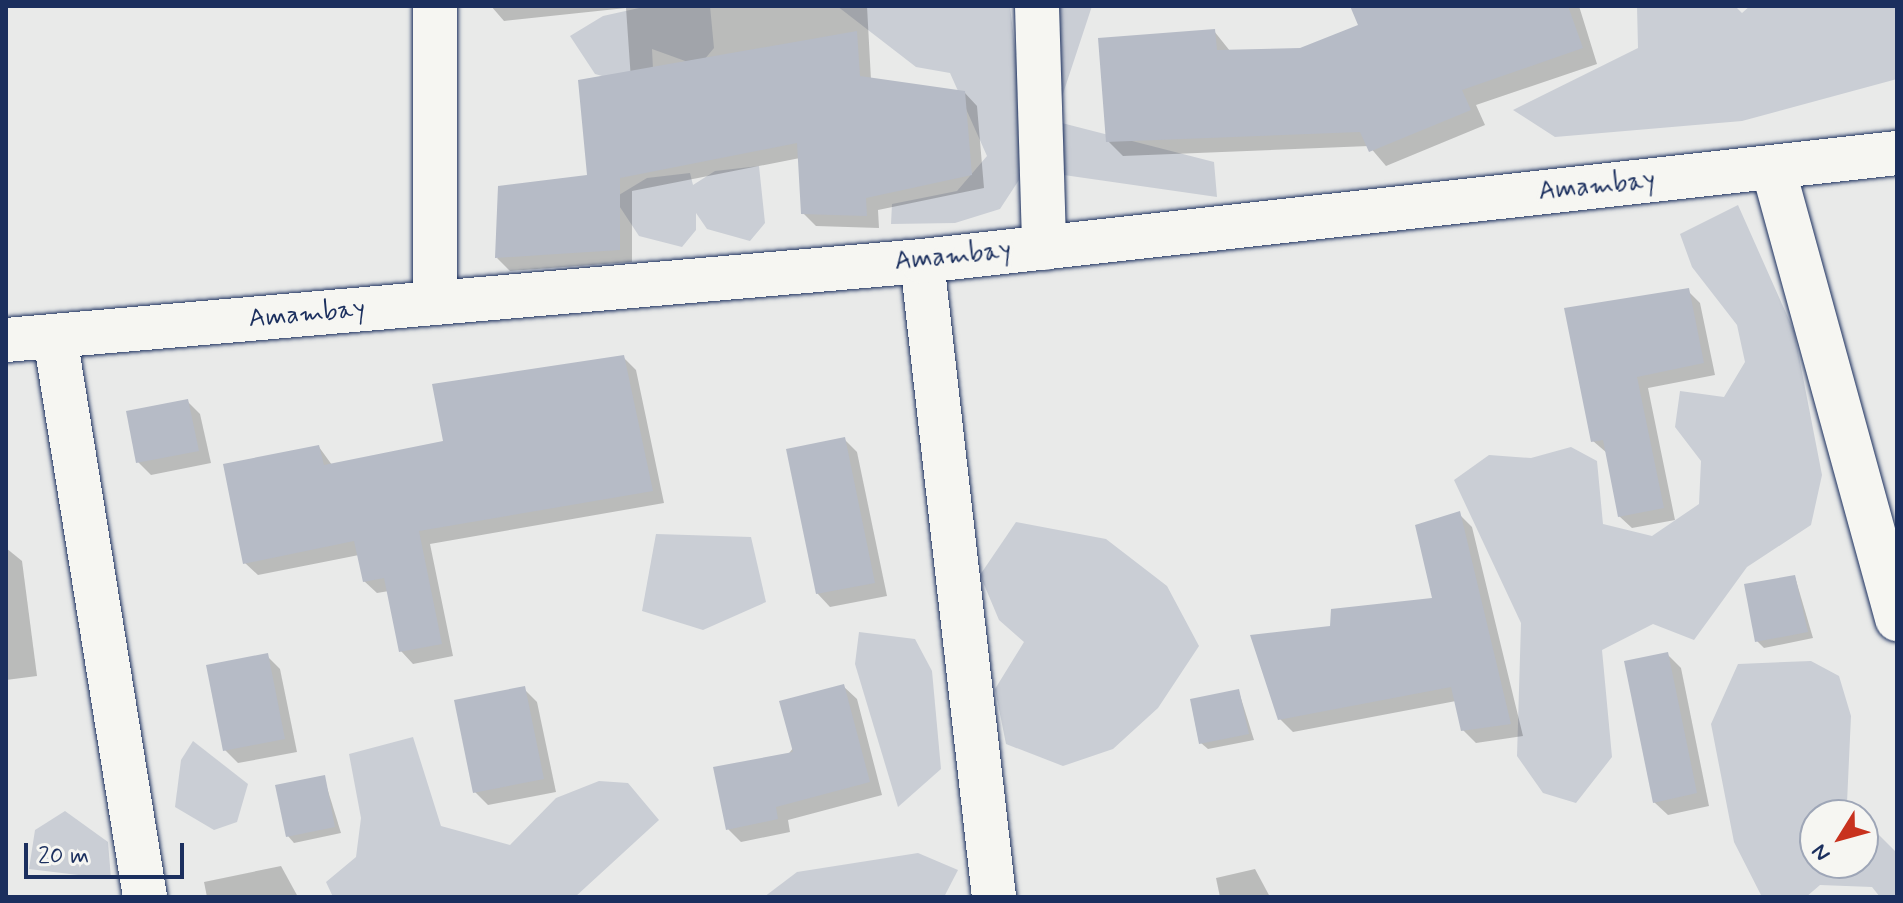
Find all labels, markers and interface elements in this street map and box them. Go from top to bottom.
street label: Amambay [1537,165,1657,209]
street label: Amambay [893,235,1013,279]
street label: Amambay [247,294,367,336]
north arrow [1799,799,1879,879]
scale bar [28,827,188,877]
text: N [1806,838,1837,867]
text: 20 m [38,841,89,872]

